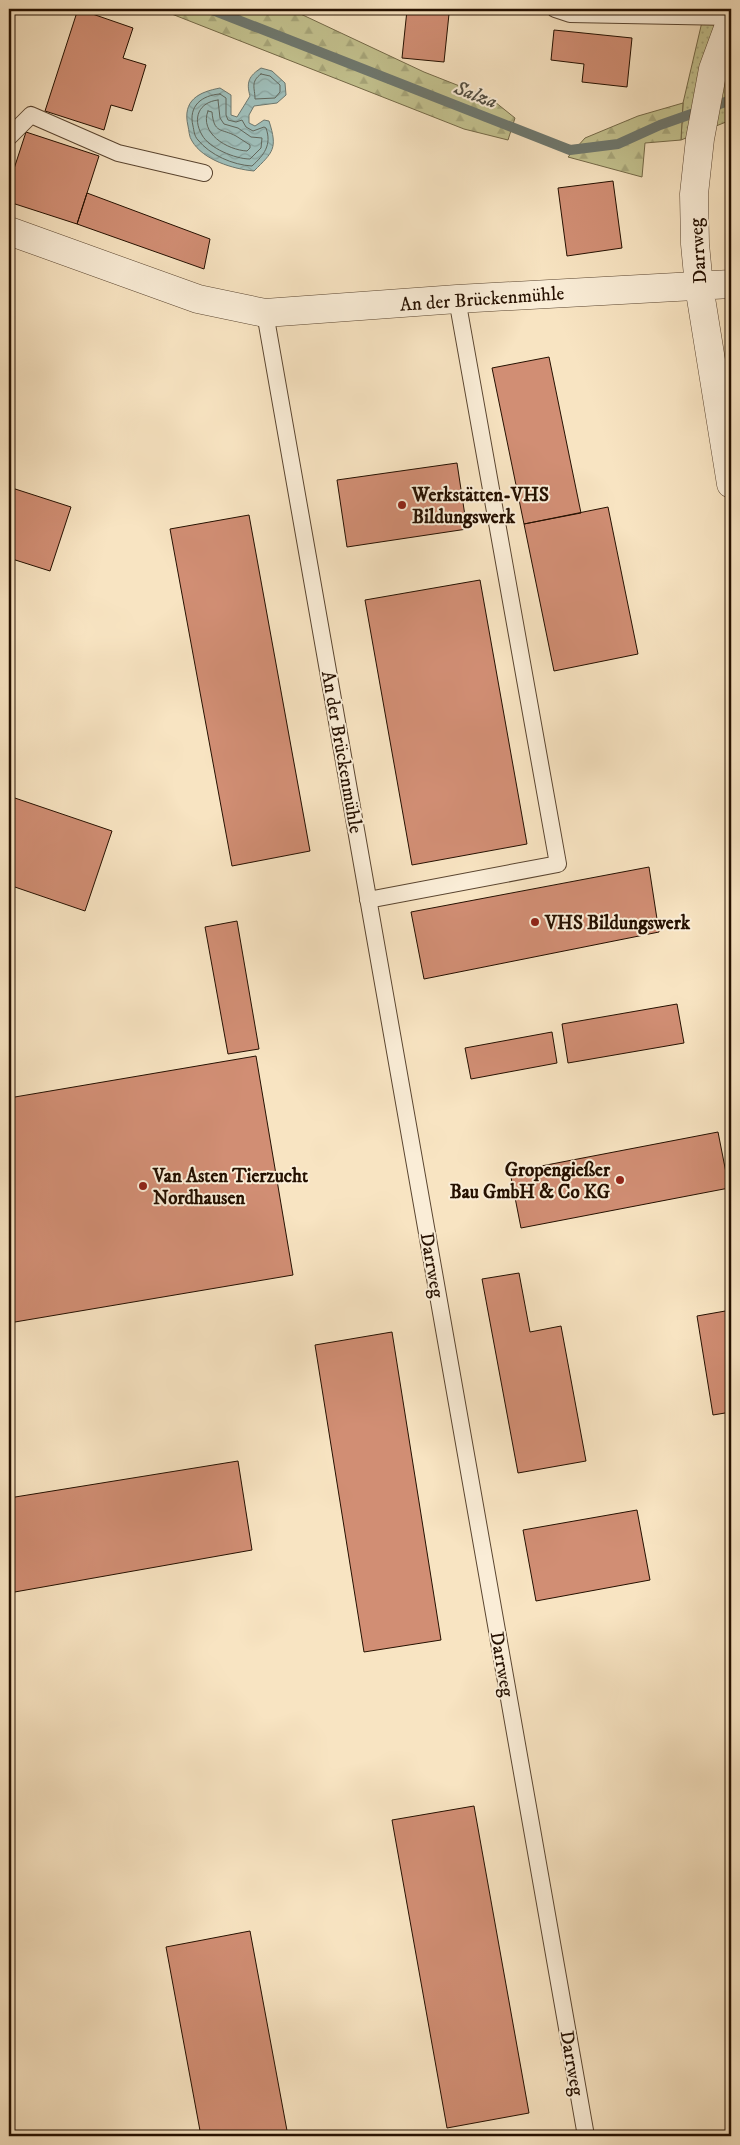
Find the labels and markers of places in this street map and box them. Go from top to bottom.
place label: Werkstätten-VHS Bildungswerk [411,484,549,529]
marker: Werkstätten-VHS Bildungswerk [396,499,408,511]
place label: VHS Bildungswerk [544,912,691,935]
marker: VHS Bildungswerk [529,916,541,928]
place label: Gropengießer Bau GmbH & Co KG [450,1159,611,1204]
place label: Van Asten Tierzucht Nordhausen [152,1165,309,1210]
marker: Gropengießer Bau GmbH & Co KG [614,1174,626,1186]
marker: Van Asten Tierzucht Nordhausen [137,1180,149,1192]

